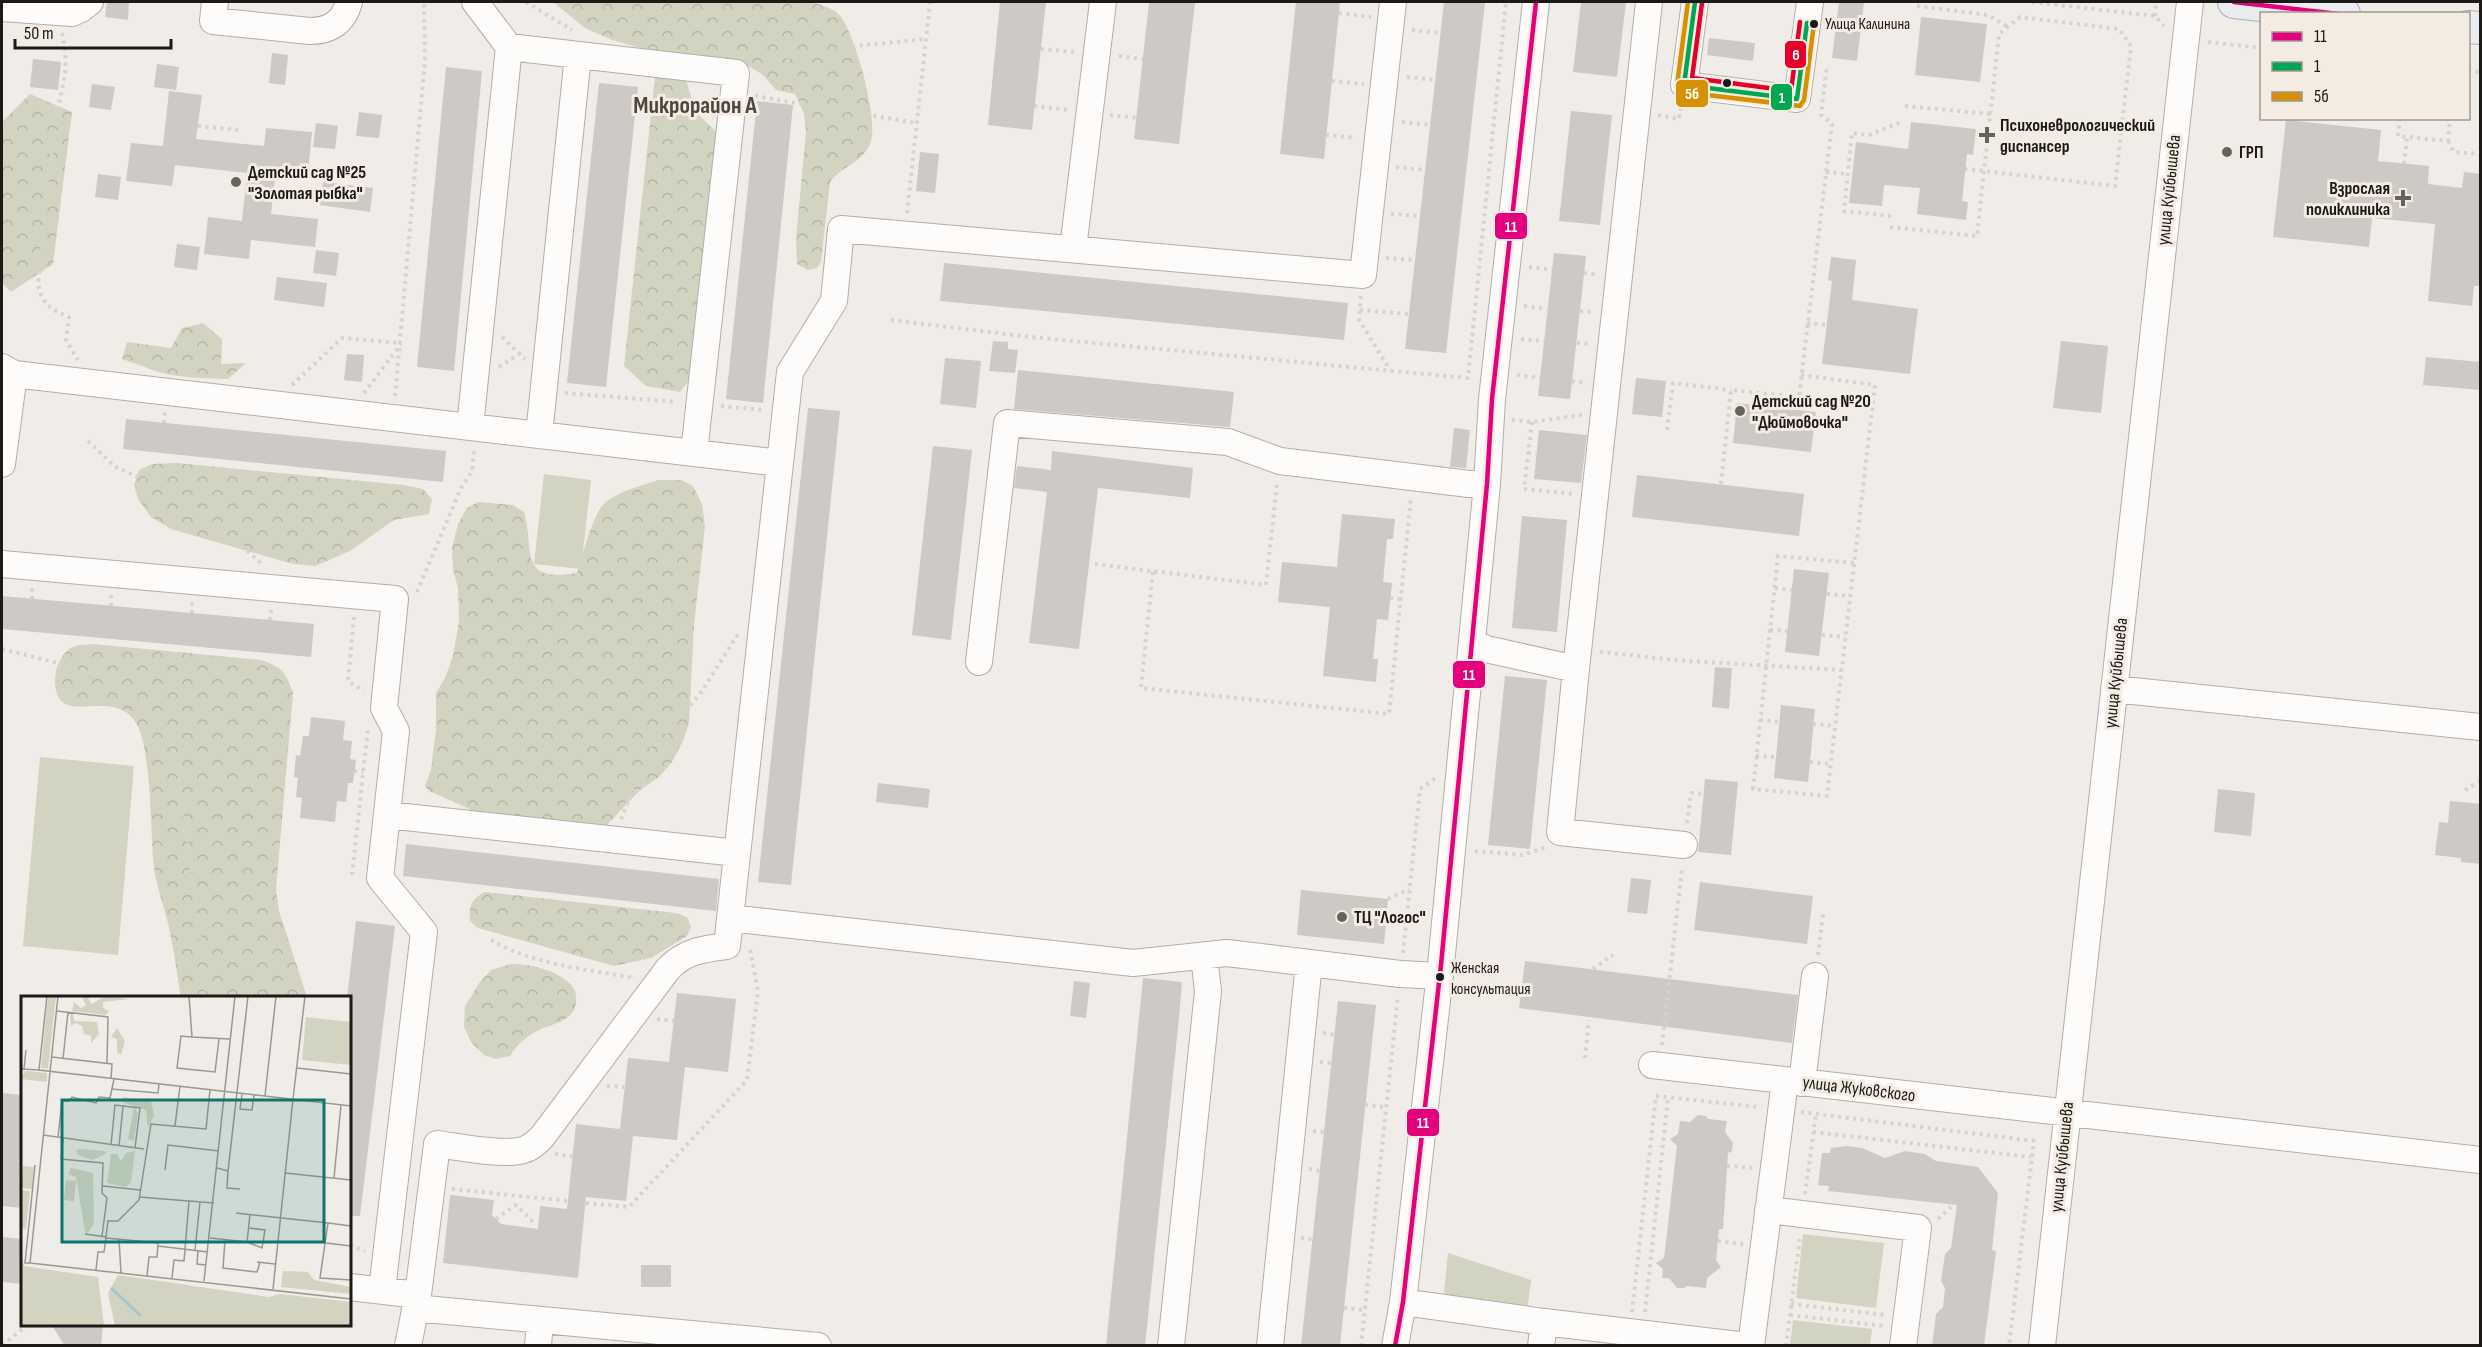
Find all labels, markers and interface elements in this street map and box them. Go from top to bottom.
scale bar [15,12,171,50]
legend [2260,12,2470,120]
place label: Улица Калинина [1825,15,1910,34]
marker: Улица Калинина [1808,18,1820,30]
text: 50 m [24,23,54,44]
text: 11 [2314,26,2327,47]
line badge: 6 [1784,40,1807,69]
text: 6 [1792,46,1800,65]
text: 1 [2314,56,2321,77]
unlabelled marker [1721,77,1733,89]
line badge: 5б [1675,79,1709,108]
line badge: 1 [1770,83,1793,111]
text: 5б [1685,85,1699,104]
text: 5б [2314,86,2329,107]
text: 1 [1779,89,1786,108]
district label: Микрорайон А [633,91,757,120]
place label: Психоневрологический диспансер [2000,115,2155,157]
marker: Психоневрологический диспансер [1978,126,1996,144]
street label: улица Куйбышева [2153,134,2185,246]
place label: ГРП [2239,142,2264,163]
marker: ГРП [2220,145,2234,159]
place label: Детский сад №25 "Золотая рыбка" [248,162,366,204]
marker: Детский сад №25 "Золотая рыбка" [229,175,243,189]
place label: Взрослая поликлиника [2306,178,2390,220]
marker: Взрослая поликлиника [2394,189,2412,207]
line badge: 11 [1494,212,1528,240]
text: 11 [1505,218,1518,237]
place label: Детский сад №20 "Дюймовочка" [1752,391,1871,433]
marker: Детский сад №20 "Дюймовочка" [1733,404,1747,418]
street label: улица Куйбышева [2100,617,2132,729]
line badge: 11 [1452,660,1486,689]
text: 11 [1463,666,1476,685]
place label: ТЦ "Логос" [1354,907,1426,928]
marker: ТЦ "Логос" [1335,910,1349,924]
place label: Женская консультация [1451,959,1530,999]
marker: Женская консультация [1434,971,1446,983]
inset map [21,996,351,1326]
street label: улица Жуковского [1801,1072,1917,1106]
street label: улица Куйбышева [2046,1101,2078,1213]
line badge: 11 [1406,1108,1440,1137]
text: 11 [1417,1114,1430,1133]

